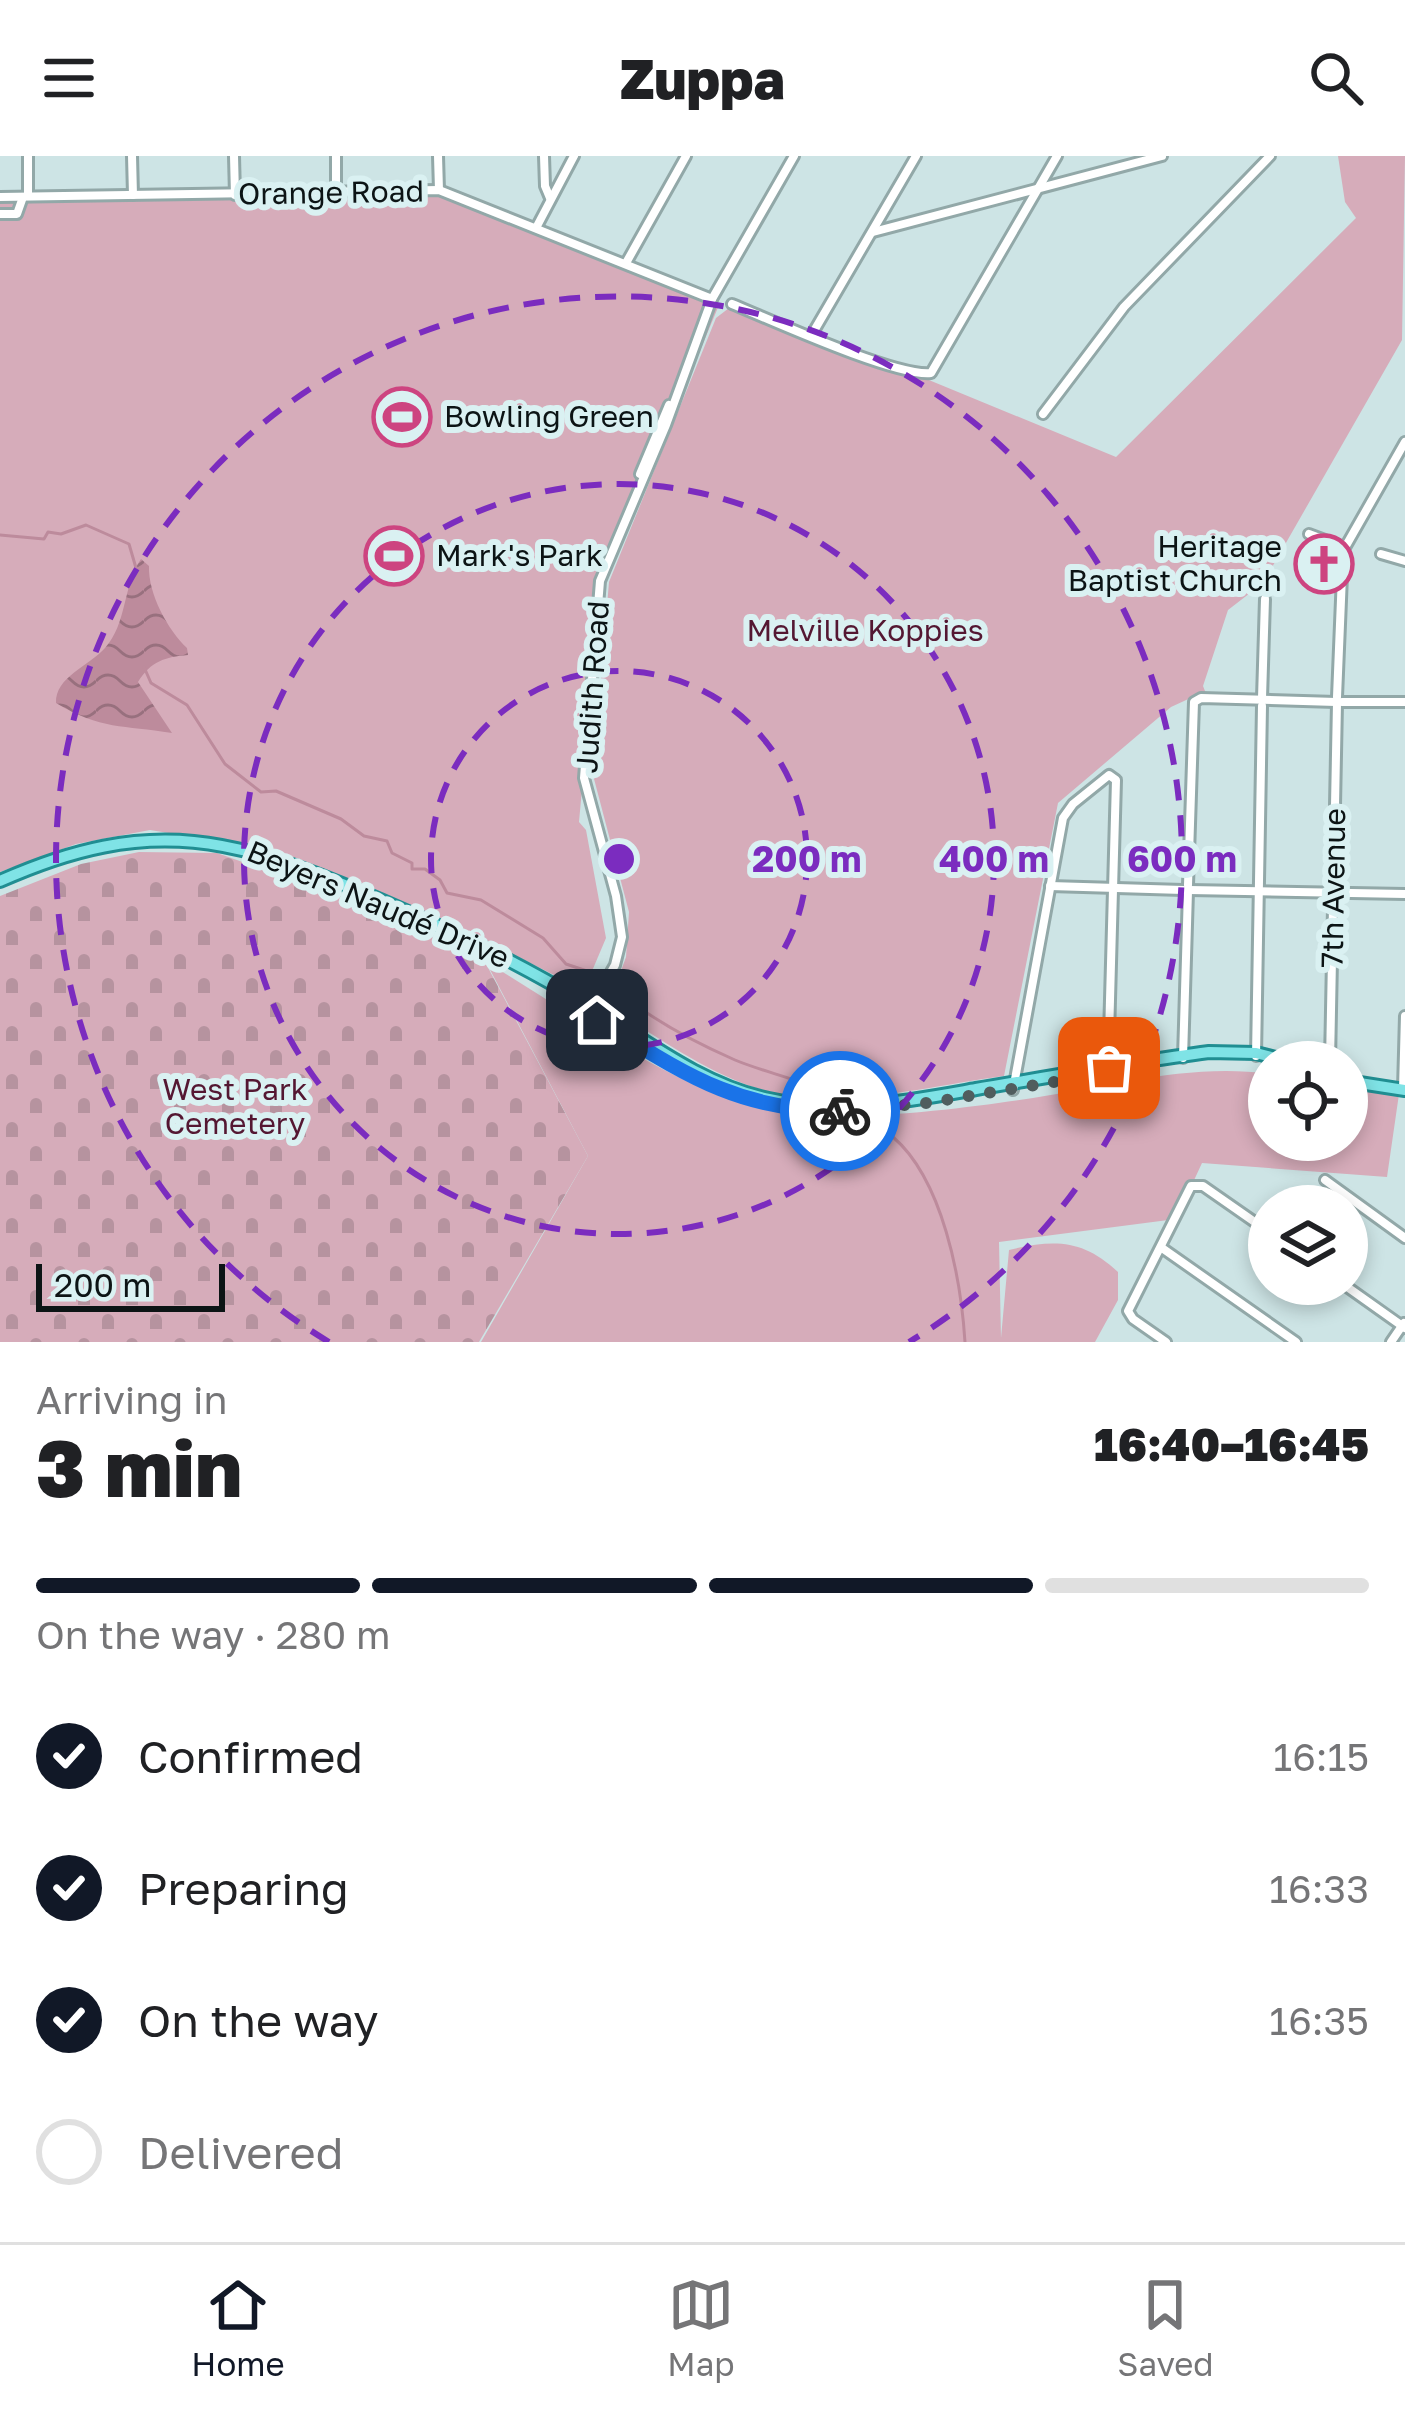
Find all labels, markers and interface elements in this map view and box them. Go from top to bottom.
icon: menu [36,45,102,111]
icon: search [1303,45,1369,111]
text: Zuppa [620,46,785,111]
street label: Orange Road [238,172,424,212]
sports icon: Bowling Green [371,386,433,448]
place label: Bowling Green [444,398,654,434]
sports icon: Mark's Park [363,525,425,587]
place label: Heritage Baptist Church [1068,528,1282,598]
church icon: Heritage Baptist Church [1293,533,1355,595]
place label: Mark's Park [436,537,603,573]
street label: Judith Road [568,600,616,774]
park label: Melville Koppies [746,612,984,648]
street label: 7th Avenue [1314,808,1352,968]
street label: Beyers Naudé Drive [242,833,515,976]
text: 200 m [752,837,862,880]
text: 400 m [939,837,1049,880]
text: 600 m [1127,837,1237,880]
centre of rings [598,838,640,880]
pin [546,969,648,1071]
icon: home [564,987,630,1053]
pin [1058,1017,1160,1119]
icon: bag [1076,1035,1142,1101]
map controls [1248,1041,1368,1305]
button: locate [1248,1041,1368,1161]
courier [780,1051,900,1171]
park label: West Park Cemetery [162,1071,308,1141]
icon: bike [807,1078,873,1144]
button: layers [1248,1185,1368,1305]
scale bar [36,1258,225,1311]
text: 200 m [54,1265,152,1304]
text: Arriving in [36,1376,227,1423]
text: 16:40–16:45 [1094,1417,1369,1471]
text: 3 min [36,1421,242,1514]
text: On the way · 280 m [36,1611,391,1658]
icon: check [36,1723,102,1789]
text: Confirmed [138,1729,363,1783]
text: 16:15 [1273,1733,1369,1780]
icon: check [36,1855,102,1921]
text: Preparing [138,1861,349,1915]
text: 16:33 [1269,1865,1369,1912]
icon: check [36,1987,102,2053]
text: On the way [138,1993,379,2047]
text: 16:35 [1269,1997,1369,2044]
text: Delivered [138,2125,343,2179]
tab: Home [191,2272,285,2383]
tab: Map [667,2272,735,2383]
tab: Saved [1117,2272,1214,2383]

